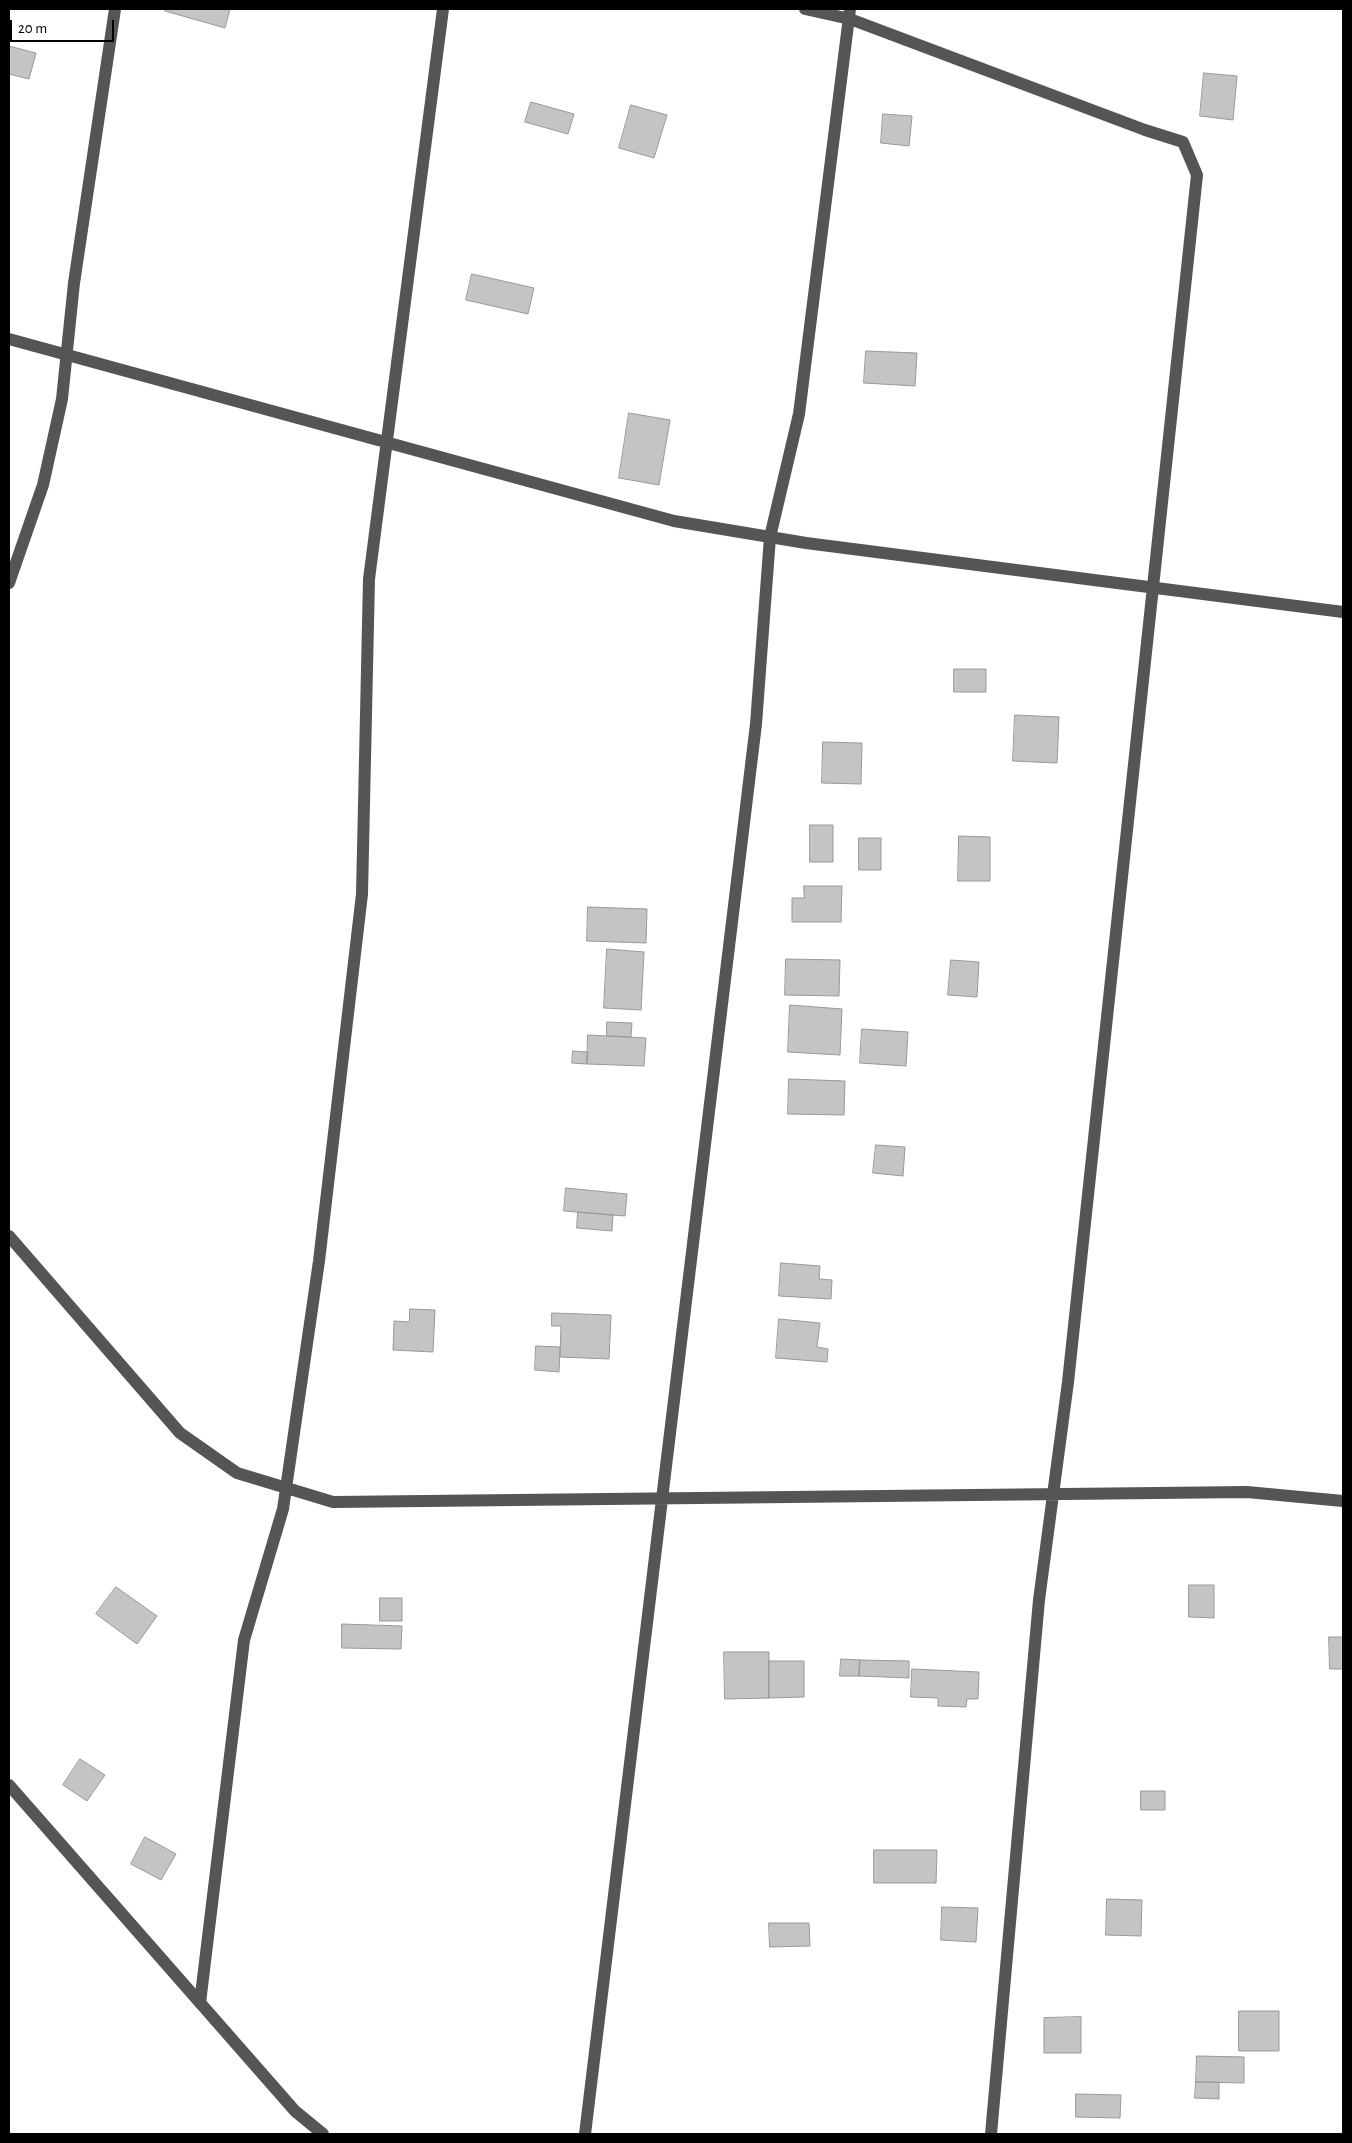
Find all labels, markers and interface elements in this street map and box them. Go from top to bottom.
scale bar [12,10,116,42]
text: 20 m [18,21,47,36]

